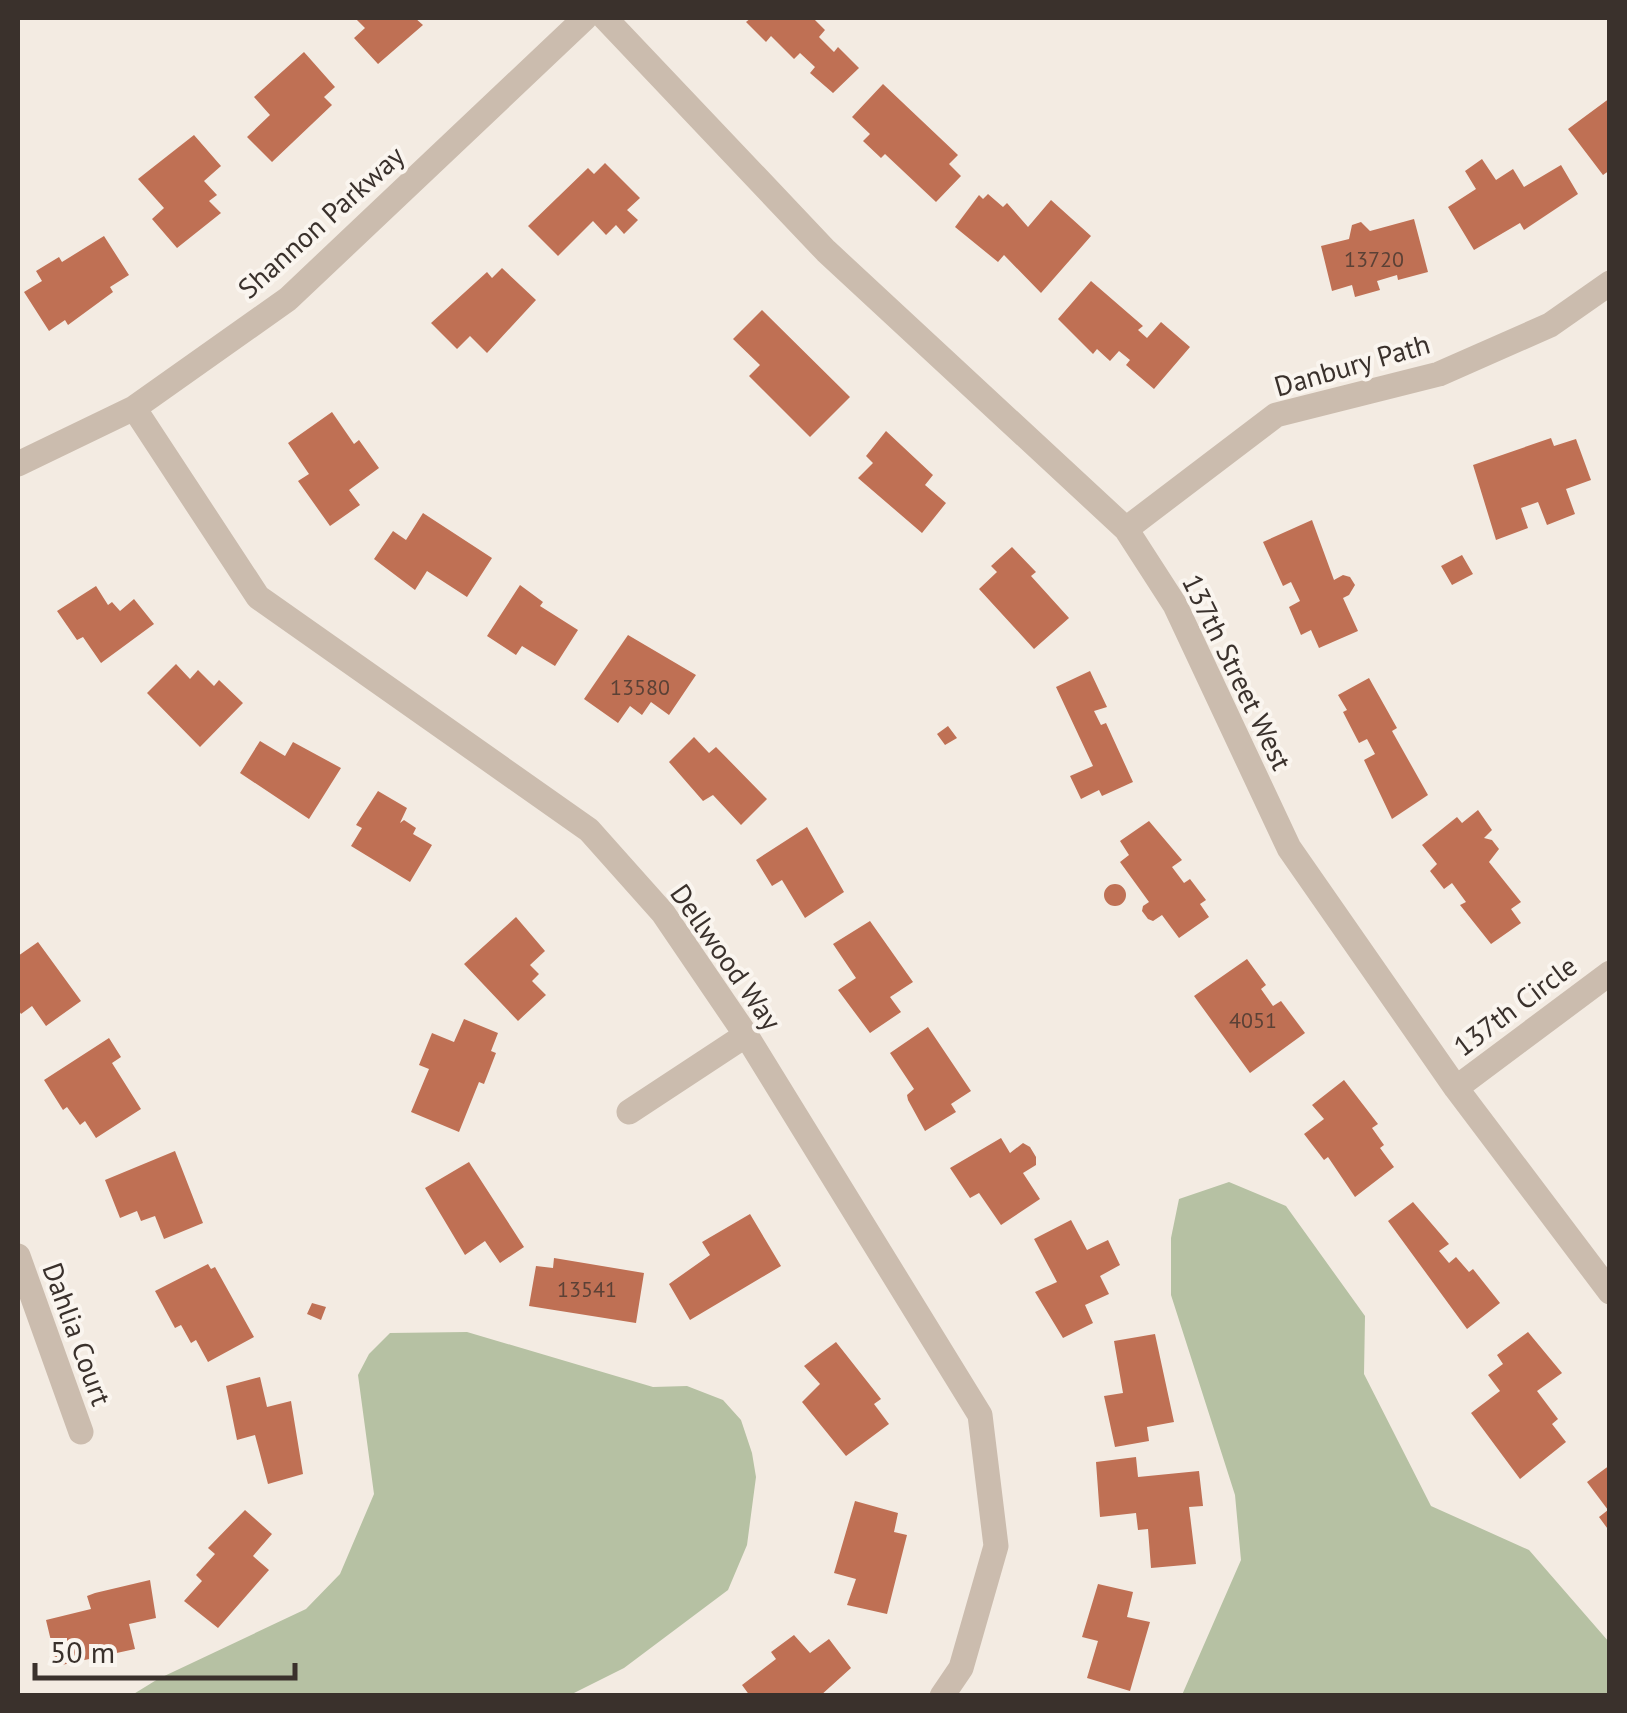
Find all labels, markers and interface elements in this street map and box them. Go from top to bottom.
street label: Shannon Parkway [230,137,412,306]
house number: 13720 [1344,245,1404,273]
street label: Danbury Path [1270,325,1434,404]
street label: 137th Street West [1174,568,1301,776]
house number: 13580 [610,673,670,701]
street label: Dellwood Way [662,876,790,1037]
street label: 137th Circle [1445,947,1584,1064]
house number: 4051 [1229,1006,1277,1034]
street label: Dahlia Court [35,1257,121,1411]
house number: 13541 [557,1275,617,1303]
scale bar [35,1618,295,1680]
text: 50 m [50,1632,115,1671]

